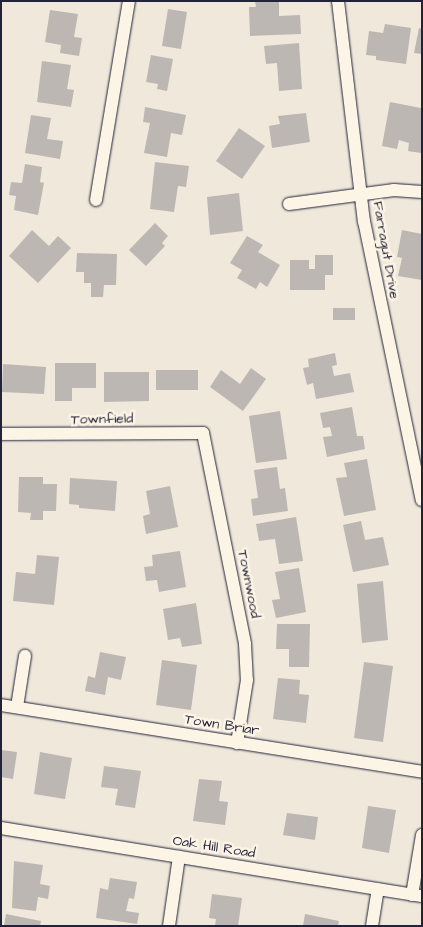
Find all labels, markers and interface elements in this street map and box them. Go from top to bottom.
street label: Farragut Drive [369,200,403,300]
street label: Townfield [71,410,133,428]
street label: Townwood [234,548,264,620]
street label: Town Briar [184,711,260,739]
street label: Oak Hill Road [171,832,257,862]

